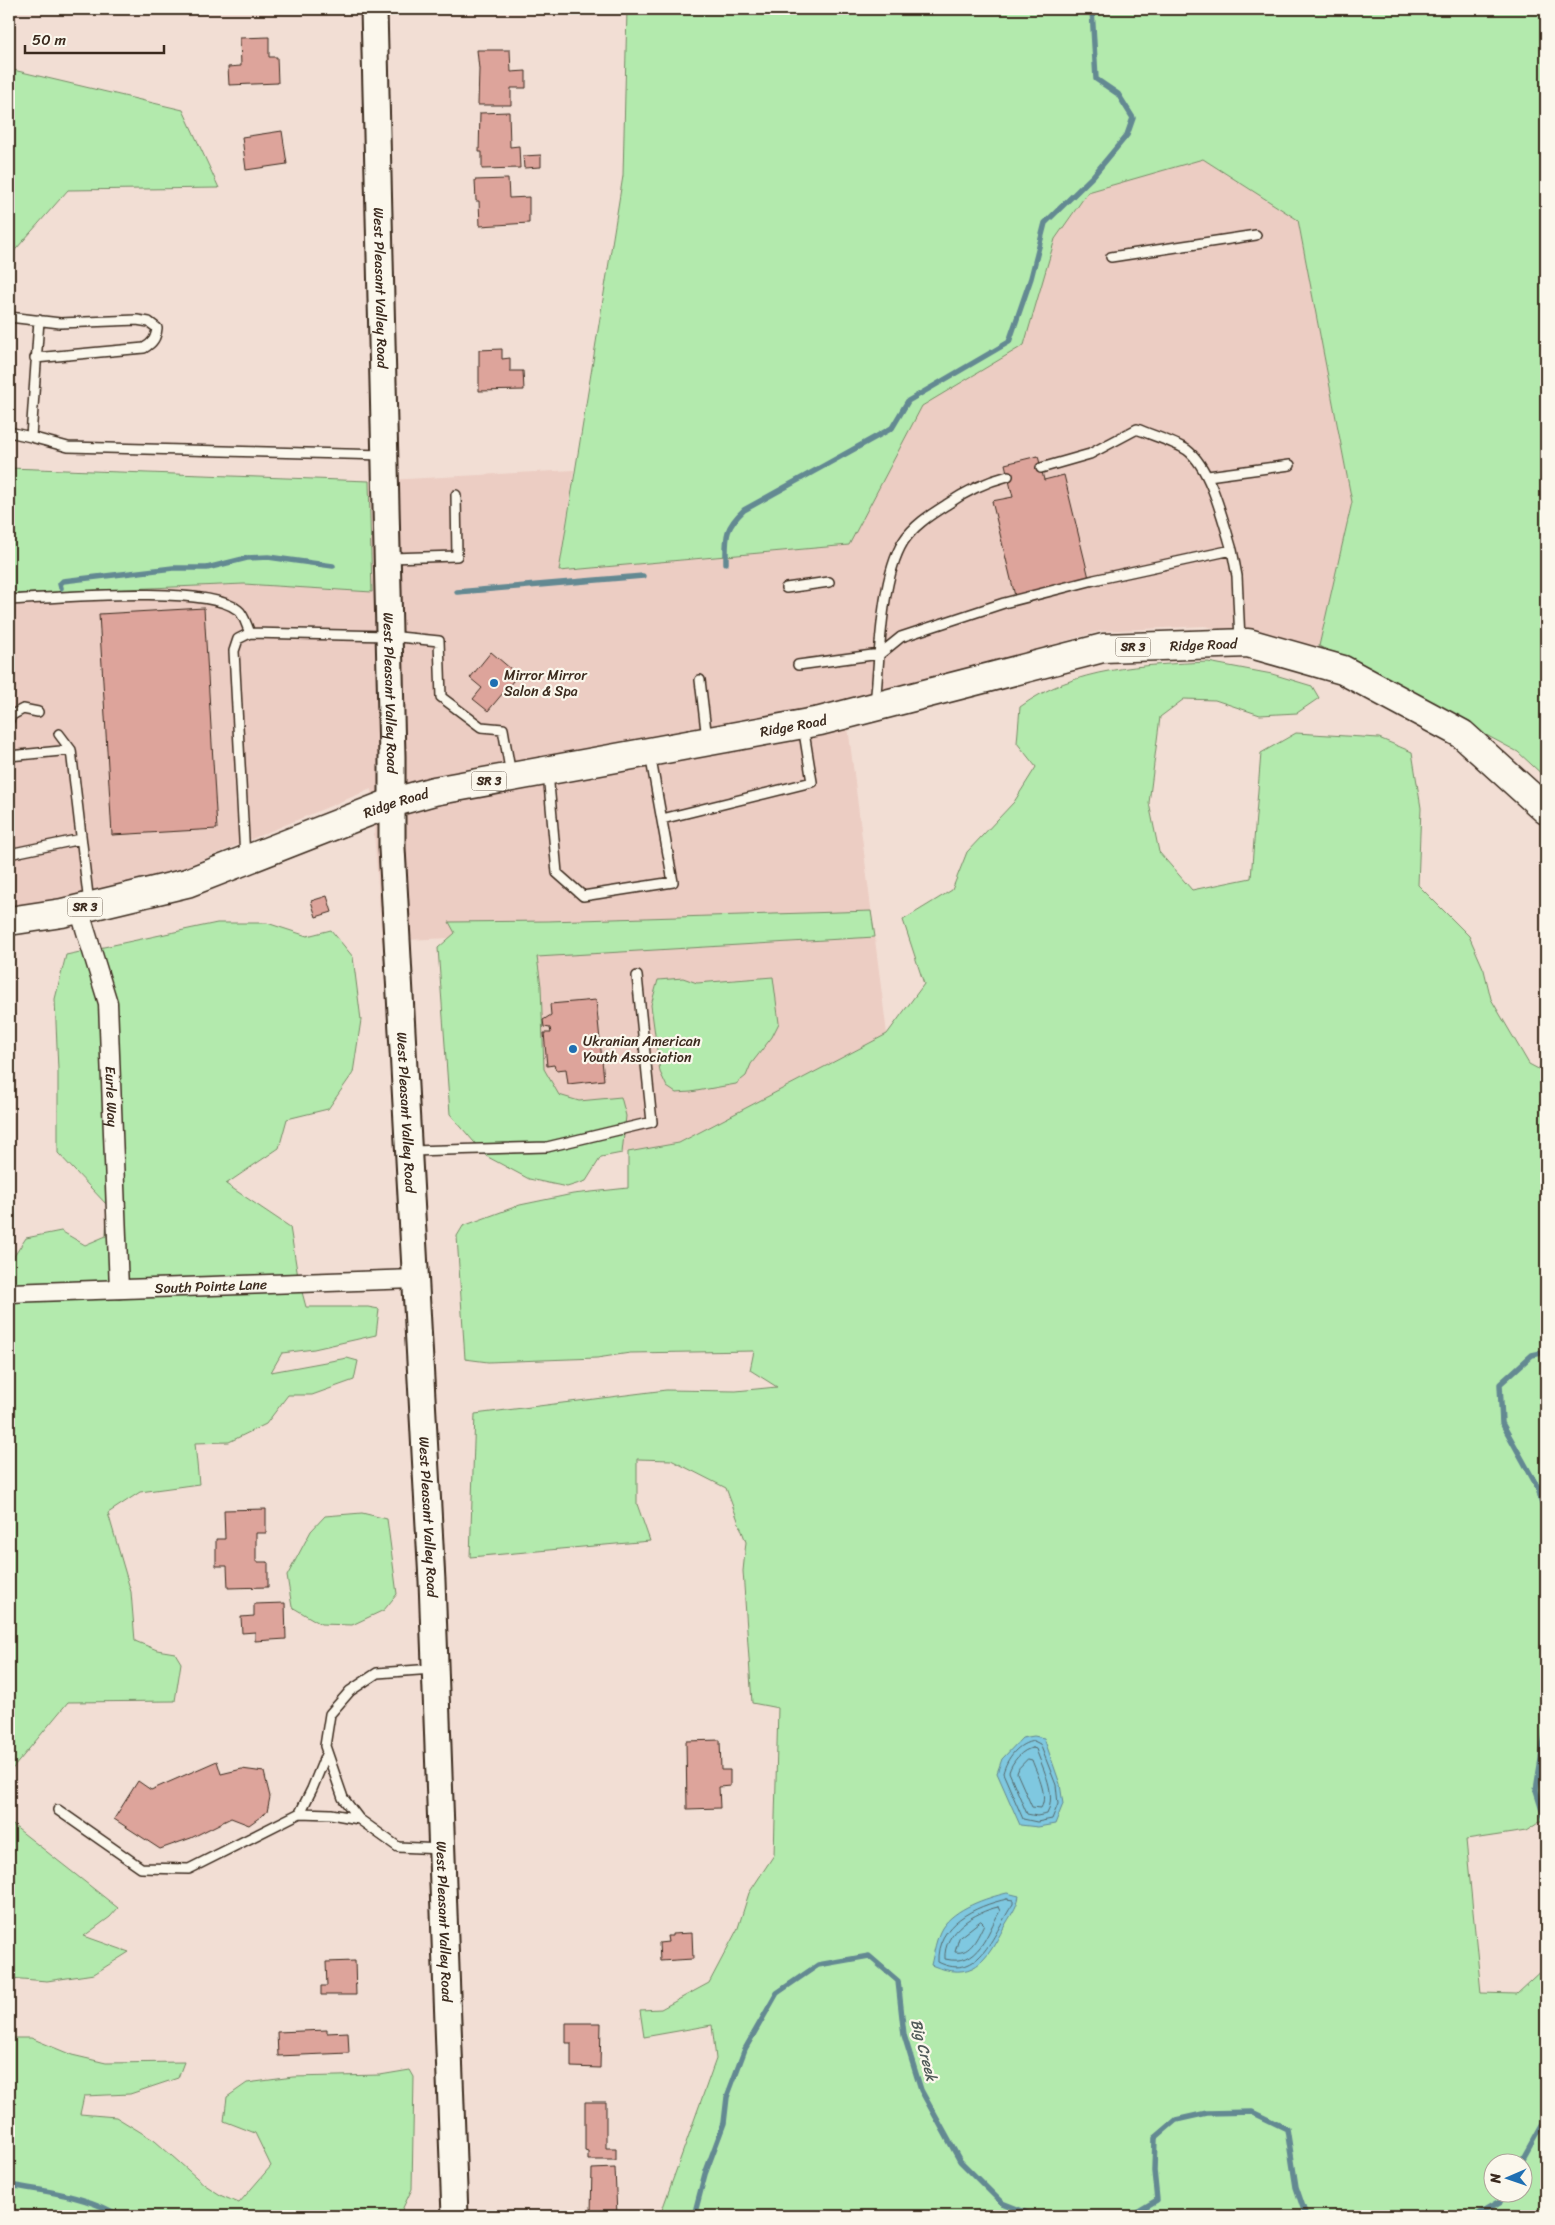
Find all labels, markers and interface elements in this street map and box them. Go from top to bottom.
scale bar [25,22,164,54]
text: 50 m [32,27,67,53]
street label: West Pleasant Valley Road [366,207,395,370]
street label: West Pleasant Valley Road [376,612,404,775]
street label: Ridge Road [1169,631,1239,659]
road number: SR 3 [1116,638,1150,656]
place label: Mirror Mirror Salon & Spa [504,663,588,704]
marker: Mirror Mirror Salon & Spa [488,677,500,689]
street label: Ridge Road [758,707,831,745]
road number: SR 3 [472,771,506,790]
street label: Ridge Road [360,781,433,826]
road number: SR 3 [68,898,102,916]
place label: Ukranian American Youth Association [583,1029,701,1070]
street label: West Pleasant Valley Road [389,1031,423,1195]
marker: Ukranian American Youth Association [567,1043,579,1055]
street label: Eurle Way [97,1066,125,1128]
street label: South Pointe Lane [154,1272,267,1301]
street label: West Pleasant Valley Road [411,1436,445,1599]
street label: West Pleasant Valley Road [428,1841,459,2004]
water label: Big Creek [903,2016,945,2085]
north arrow [1482,2152,1532,2202]
text: N [1483,2173,1508,2185]

